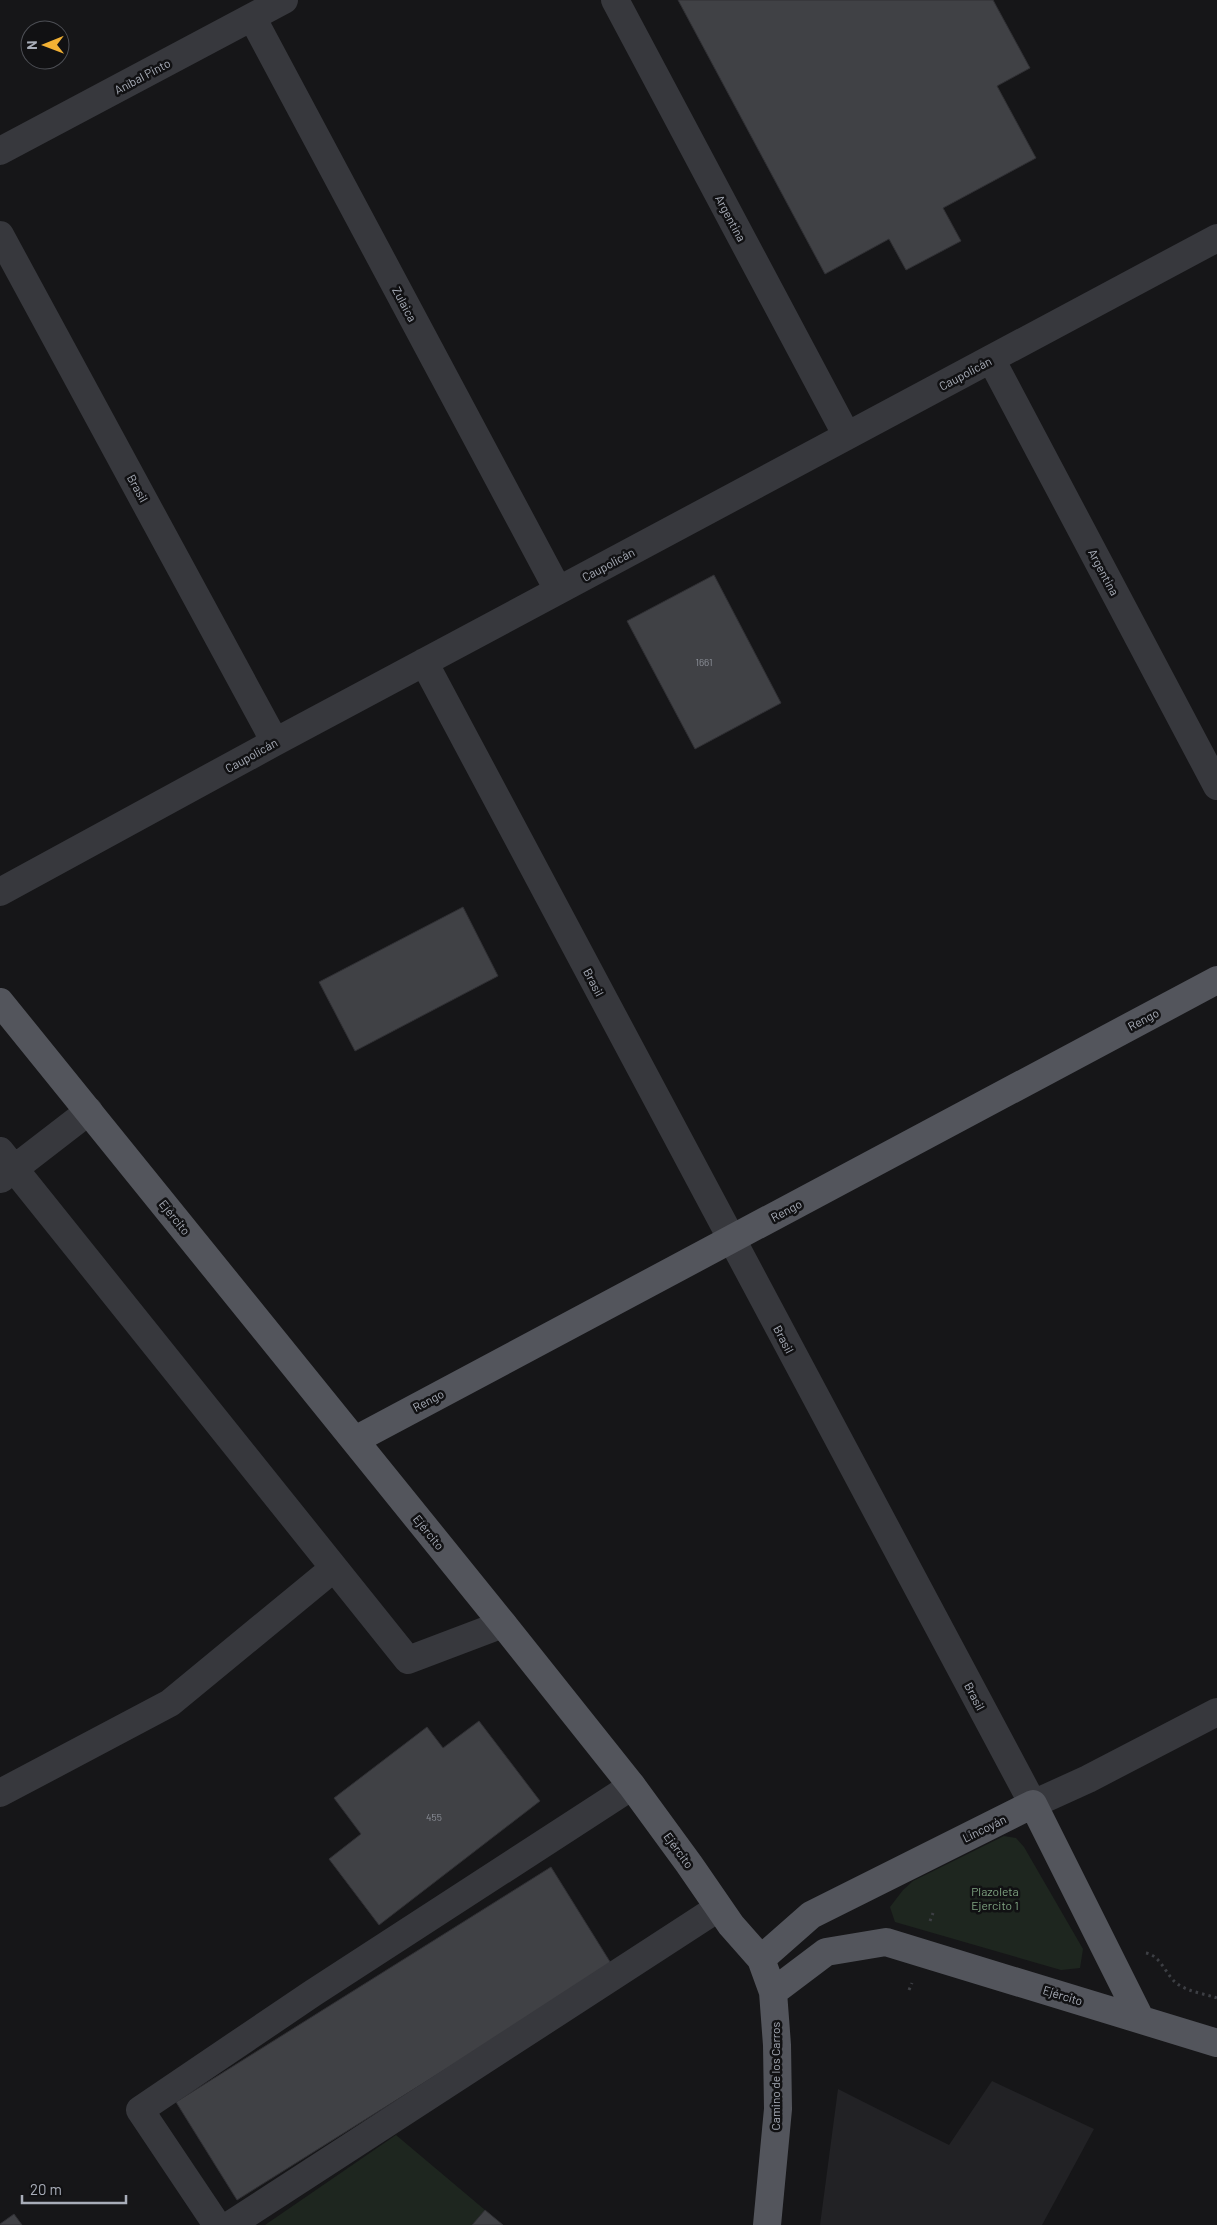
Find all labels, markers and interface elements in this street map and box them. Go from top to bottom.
north arrow [20,20,70,70]
text: N [23,40,40,50]
street label: Aníbal Pinto [112,55,172,97]
street label: Argentina [713,192,749,244]
street label: Zulaica [390,284,420,324]
street label: Caupolicán [936,353,994,393]
street label: Brasil [125,472,151,504]
street label: Caupolicán [579,544,637,584]
street label: Argentina [1086,546,1122,598]
house number: 1661 [695,656,713,668]
street label: Caupolicán [222,735,280,775]
street label: Brasil [581,966,607,998]
street label: Rengo [1125,1005,1161,1033]
street label: Rengo [768,1196,804,1224]
street label: Ejército [157,1197,193,1237]
street label: Brasil [771,1323,797,1355]
street label: Rengo [410,1386,446,1414]
street label: Ejército [411,1512,447,1552]
street label: Brasil [962,1680,988,1712]
house number: 455 [426,1811,442,1823]
street label: Lincoyán [960,1811,1008,1845]
street label: Ejército [661,1829,697,1871]
park label: Plazoleta Ejercito 1 [971,1884,1019,1912]
street label: Ejército [1041,1982,1085,2008]
street label: Camino de los Carros [768,2021,782,2130]
scale bar [22,2172,126,2204]
text: 20 m [30,2180,62,2198]

